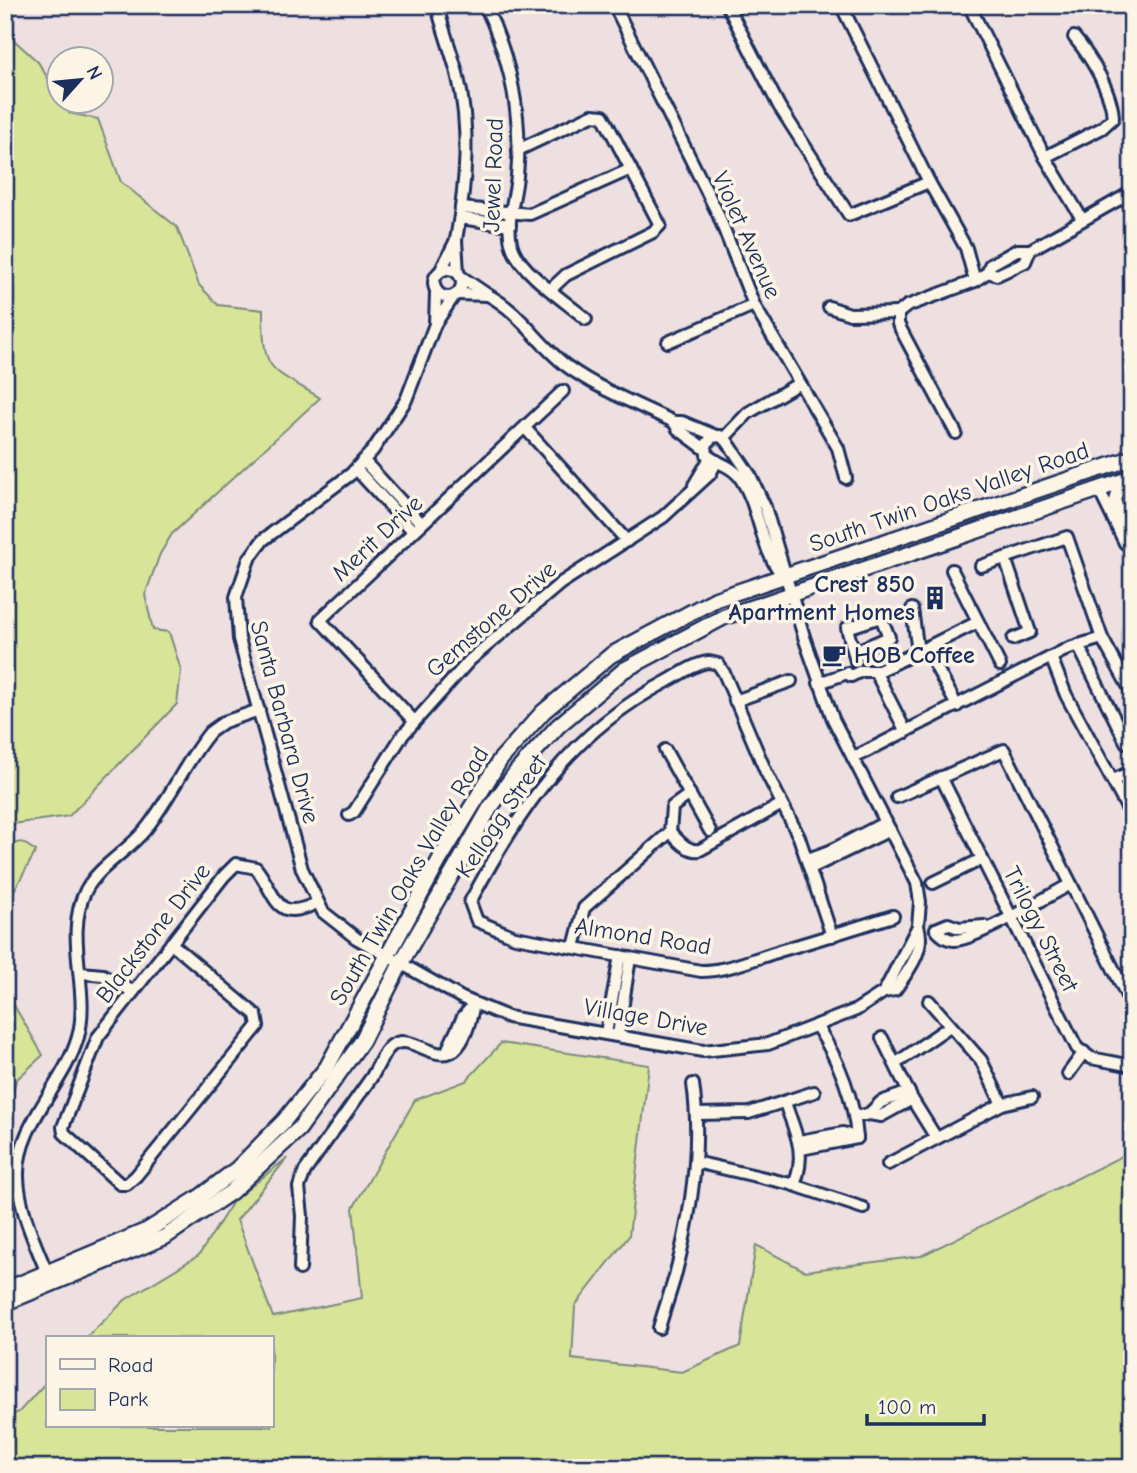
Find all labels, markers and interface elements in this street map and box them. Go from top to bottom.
north arrow [46,46,116,116]
text: N [82,62,107,83]
street label: Jewel Road [477,118,509,232]
street label: Violet Avenue [707,167,787,303]
street label: South Twin Oaks Valley Road [805,436,1093,558]
street label: Merit Drive [326,489,428,587]
street label: Gemstone Drive [420,555,562,683]
place label: Crest 850 Apartment Homes [729,570,915,626]
building icon: Crest 850 Apartment Homes [921,584,949,612]
street label: Santa Barbara Drive [244,618,326,826]
cafe icon: HOB Coffee [820,641,848,669]
place label: HOB Coffee [854,641,975,669]
street label: South Twin Oaks Valley Road [323,742,495,1010]
street label: Kellogg Street [450,748,553,883]
street label: Blackstone Drive [90,858,216,1008]
street label: Trilogy Street [997,862,1085,997]
street label: Almond Road [573,911,713,961]
street label: Village Drive [582,992,710,1042]
legend [46,1336,273,1428]
text: Road [108,1353,153,1377]
scale bar [867,1382,985,1426]
text: Park [108,1387,148,1411]
text: 100 m [878,1395,936,1419]

